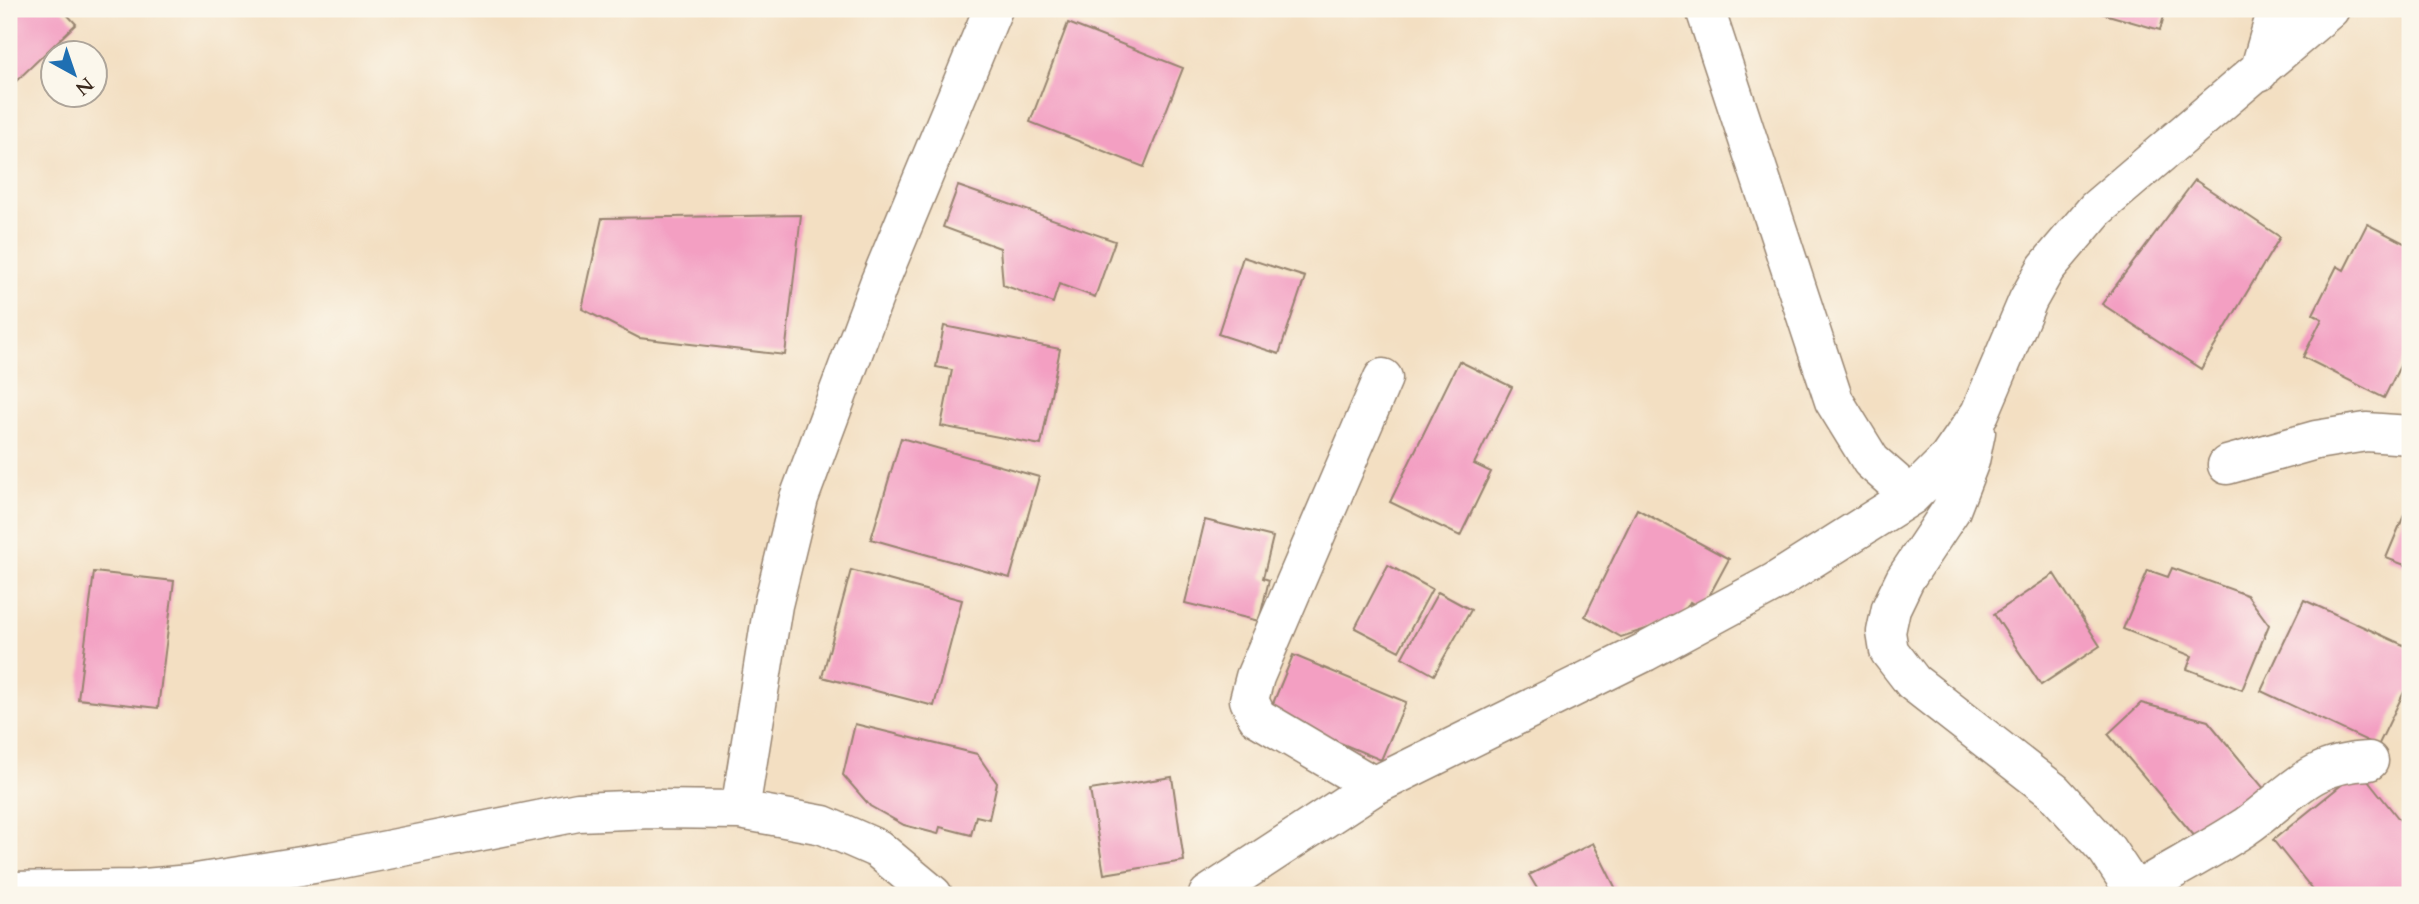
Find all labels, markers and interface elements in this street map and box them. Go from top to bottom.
north arrow [38,38,108,108]
text: N [69,71,99,102]

